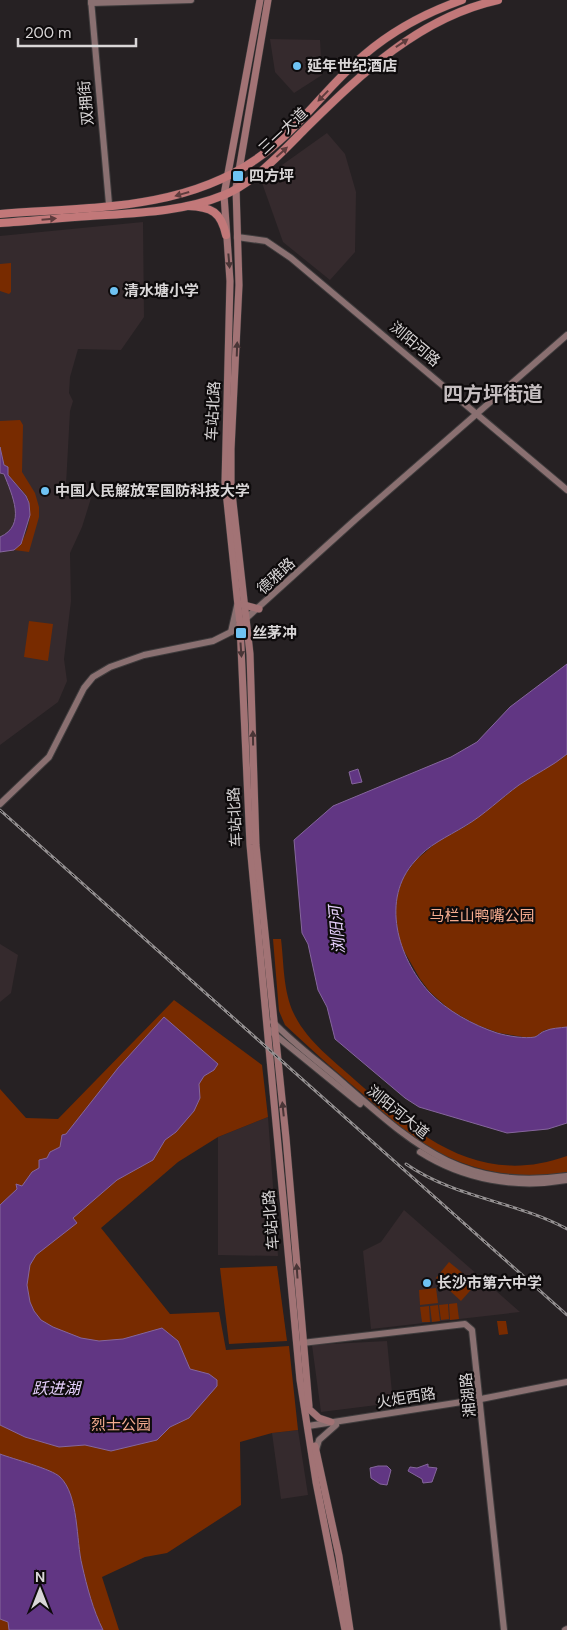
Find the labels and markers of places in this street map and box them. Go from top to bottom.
place label: 延年世纪酒店 [307,56,397,76]
marker: 延年世纪酒店 [291,60,303,72]
place label: 四方坪 [249,166,294,186]
marker: 四方坪 [231,169,245,183]
place label: 清水塘小学 [124,281,199,301]
marker: 清水塘小学 [108,285,120,297]
place label: 中国人民解放军国防科技大学 [55,481,250,501]
marker: 中国人民解放军国防科技大学 [39,485,51,497]
place label: 丝茅冲 [252,623,297,643]
marker: 丝茅冲 [234,626,248,640]
place label: 长沙市第六中学 [437,1273,542,1293]
marker: 长沙市第六中学 [421,1277,433,1289]

